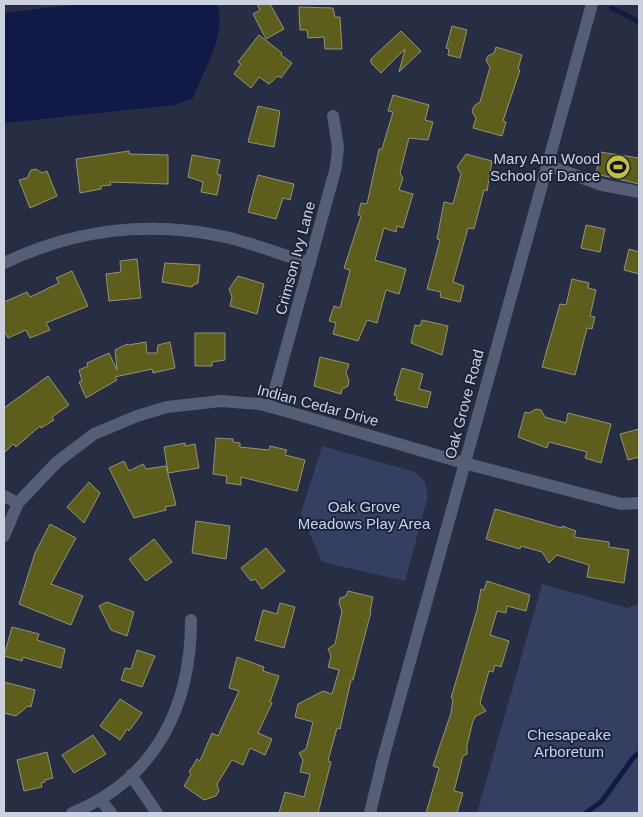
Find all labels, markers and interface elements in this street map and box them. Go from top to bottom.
place label: Mary Ann Wood School of Dance [490,150,600,184]
sports icon: Mary Ann Wood School of Dance [605,154,631,180]
street label: Crimson Ivy Lane [272,199,318,317]
street label: Oak Grove Road [441,347,487,461]
street label: Indian Cedar Drive [255,381,381,429]
park label: Oak Grove Meadows Play Area [298,498,431,532]
park label: Chesapeake Arboretum [527,726,611,760]

